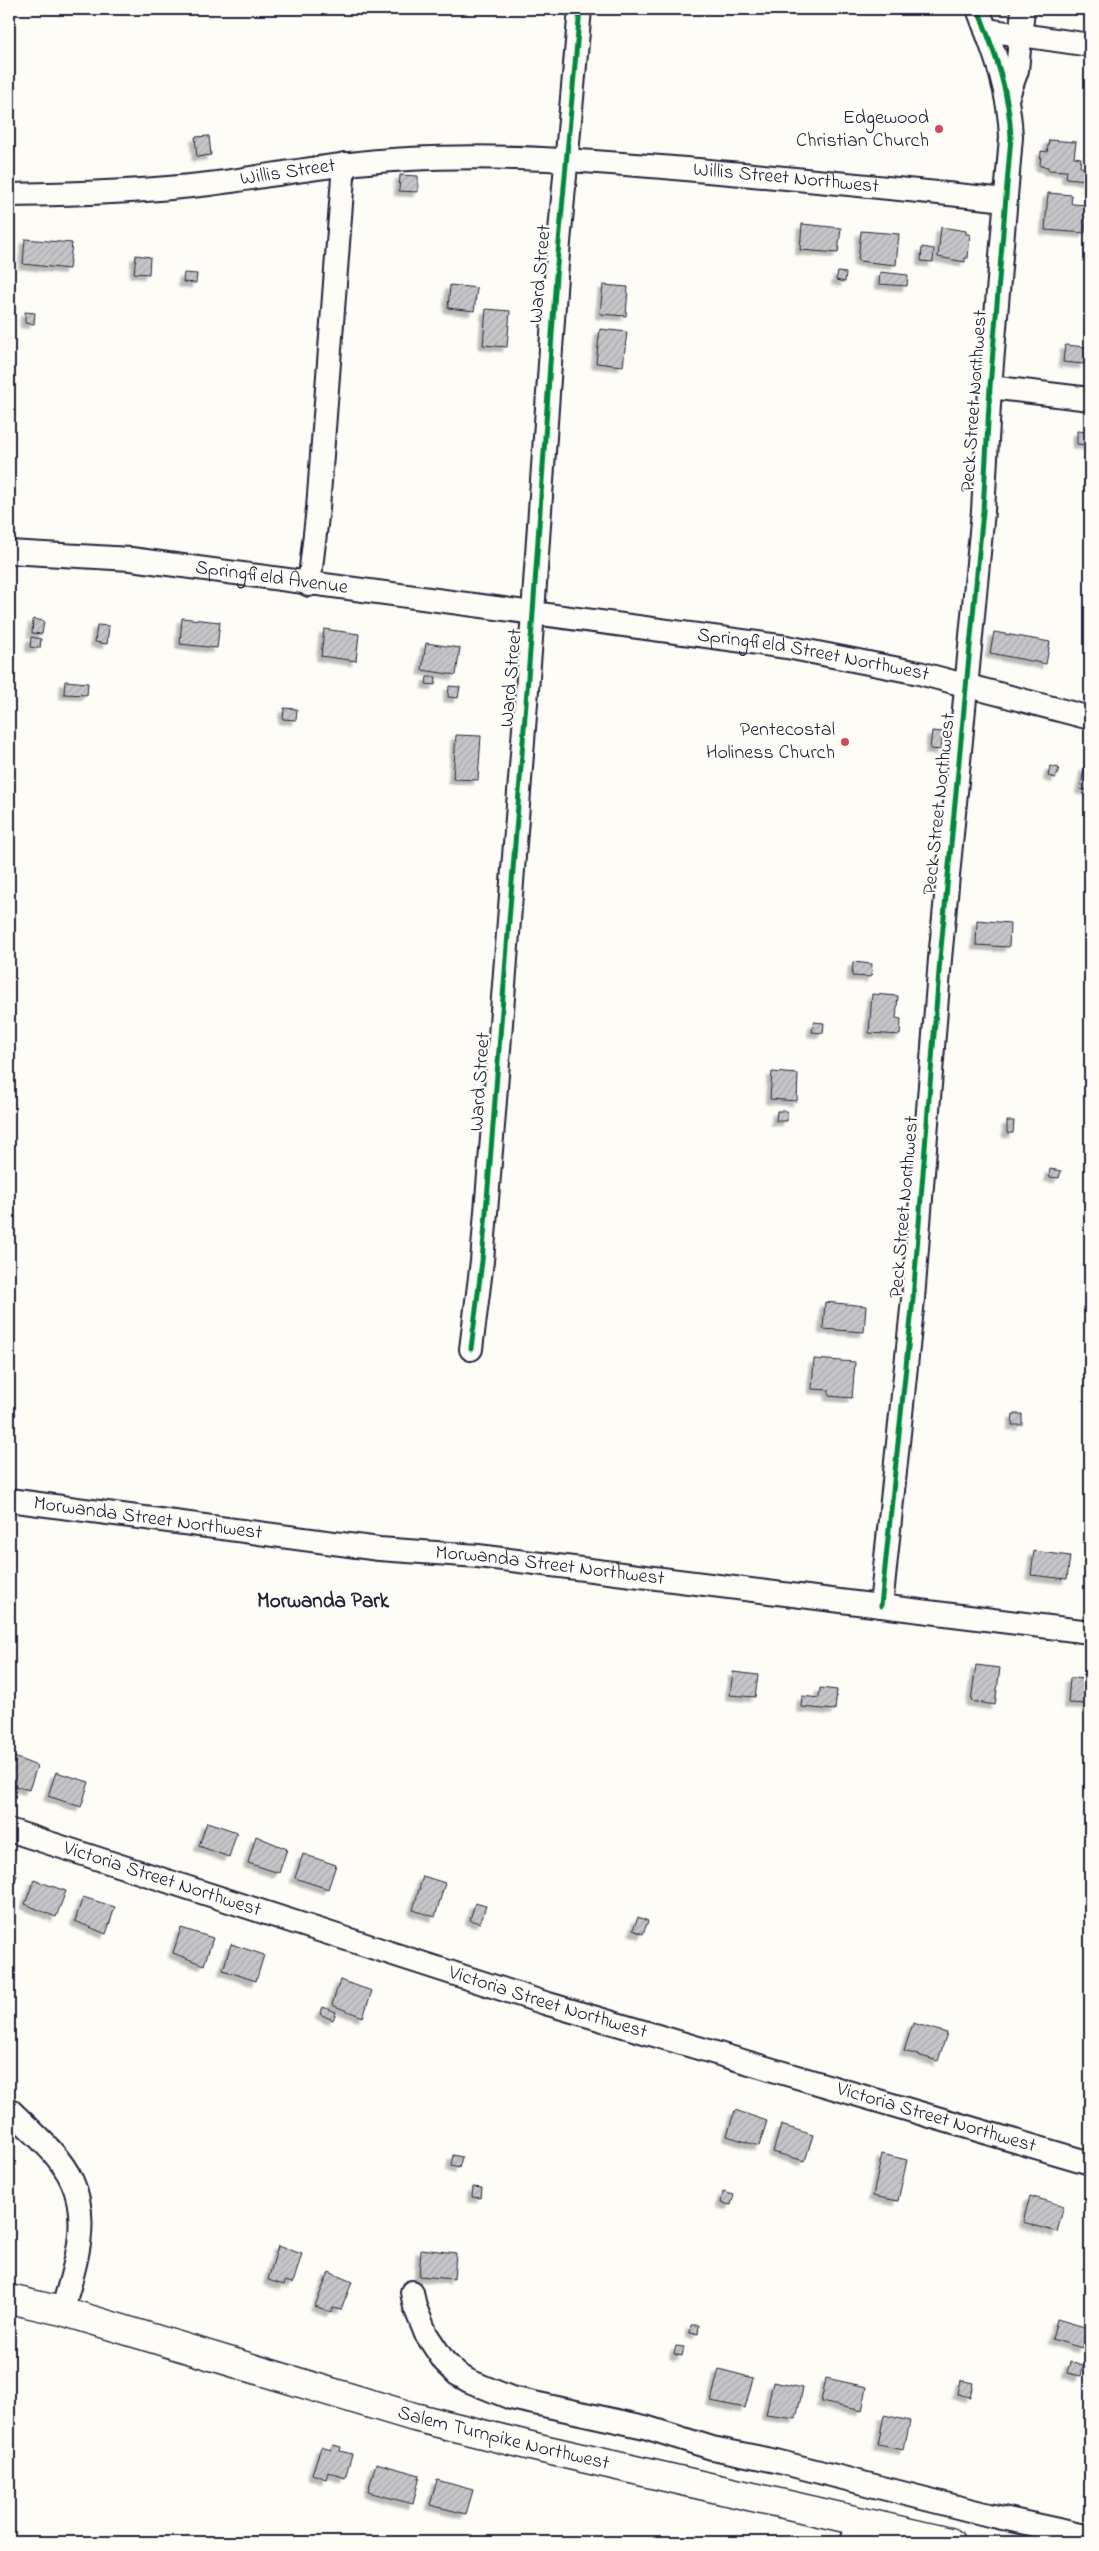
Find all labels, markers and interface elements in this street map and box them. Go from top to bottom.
place label: Edgewood Christian Church [796,104,929,156]
marker: Edgewood Christian Church [933,123,945,135]
street label: Willis Street [238,151,337,194]
street label: Willis Street Northwest [692,155,881,202]
street label: Ward Street [522,223,560,325]
street label: Peck Street Northwest [954,309,996,493]
street label: Springfield Avenue [193,553,350,602]
street label: Springfield Street Northwest [695,621,932,690]
street label: Ward Street [493,627,531,729]
street label: Peck Street Northwest [916,711,964,896]
place label: Pentecostal Holiness Church [706,716,835,768]
marker: Pentecostal Holiness Church [839,736,851,748]
street label: Ward Street [463,1031,499,1132]
street label: Peck Street Northwest [883,1114,927,1299]
street label: Morwanda Street Northwest [32,1489,264,1548]
street label: Morwanda Street Northwest [434,1539,666,1594]
district label: Morwanda Park [257,1587,390,1617]
street label: Victoria Street Northwest [59,1834,265,1925]
street label: Victoria Street Northwest [444,1958,651,2047]
street label: Victoria Street Northwest [832,2075,1040,2161]
street label: Salem Turnpike Northwest [394,2398,612,2478]

